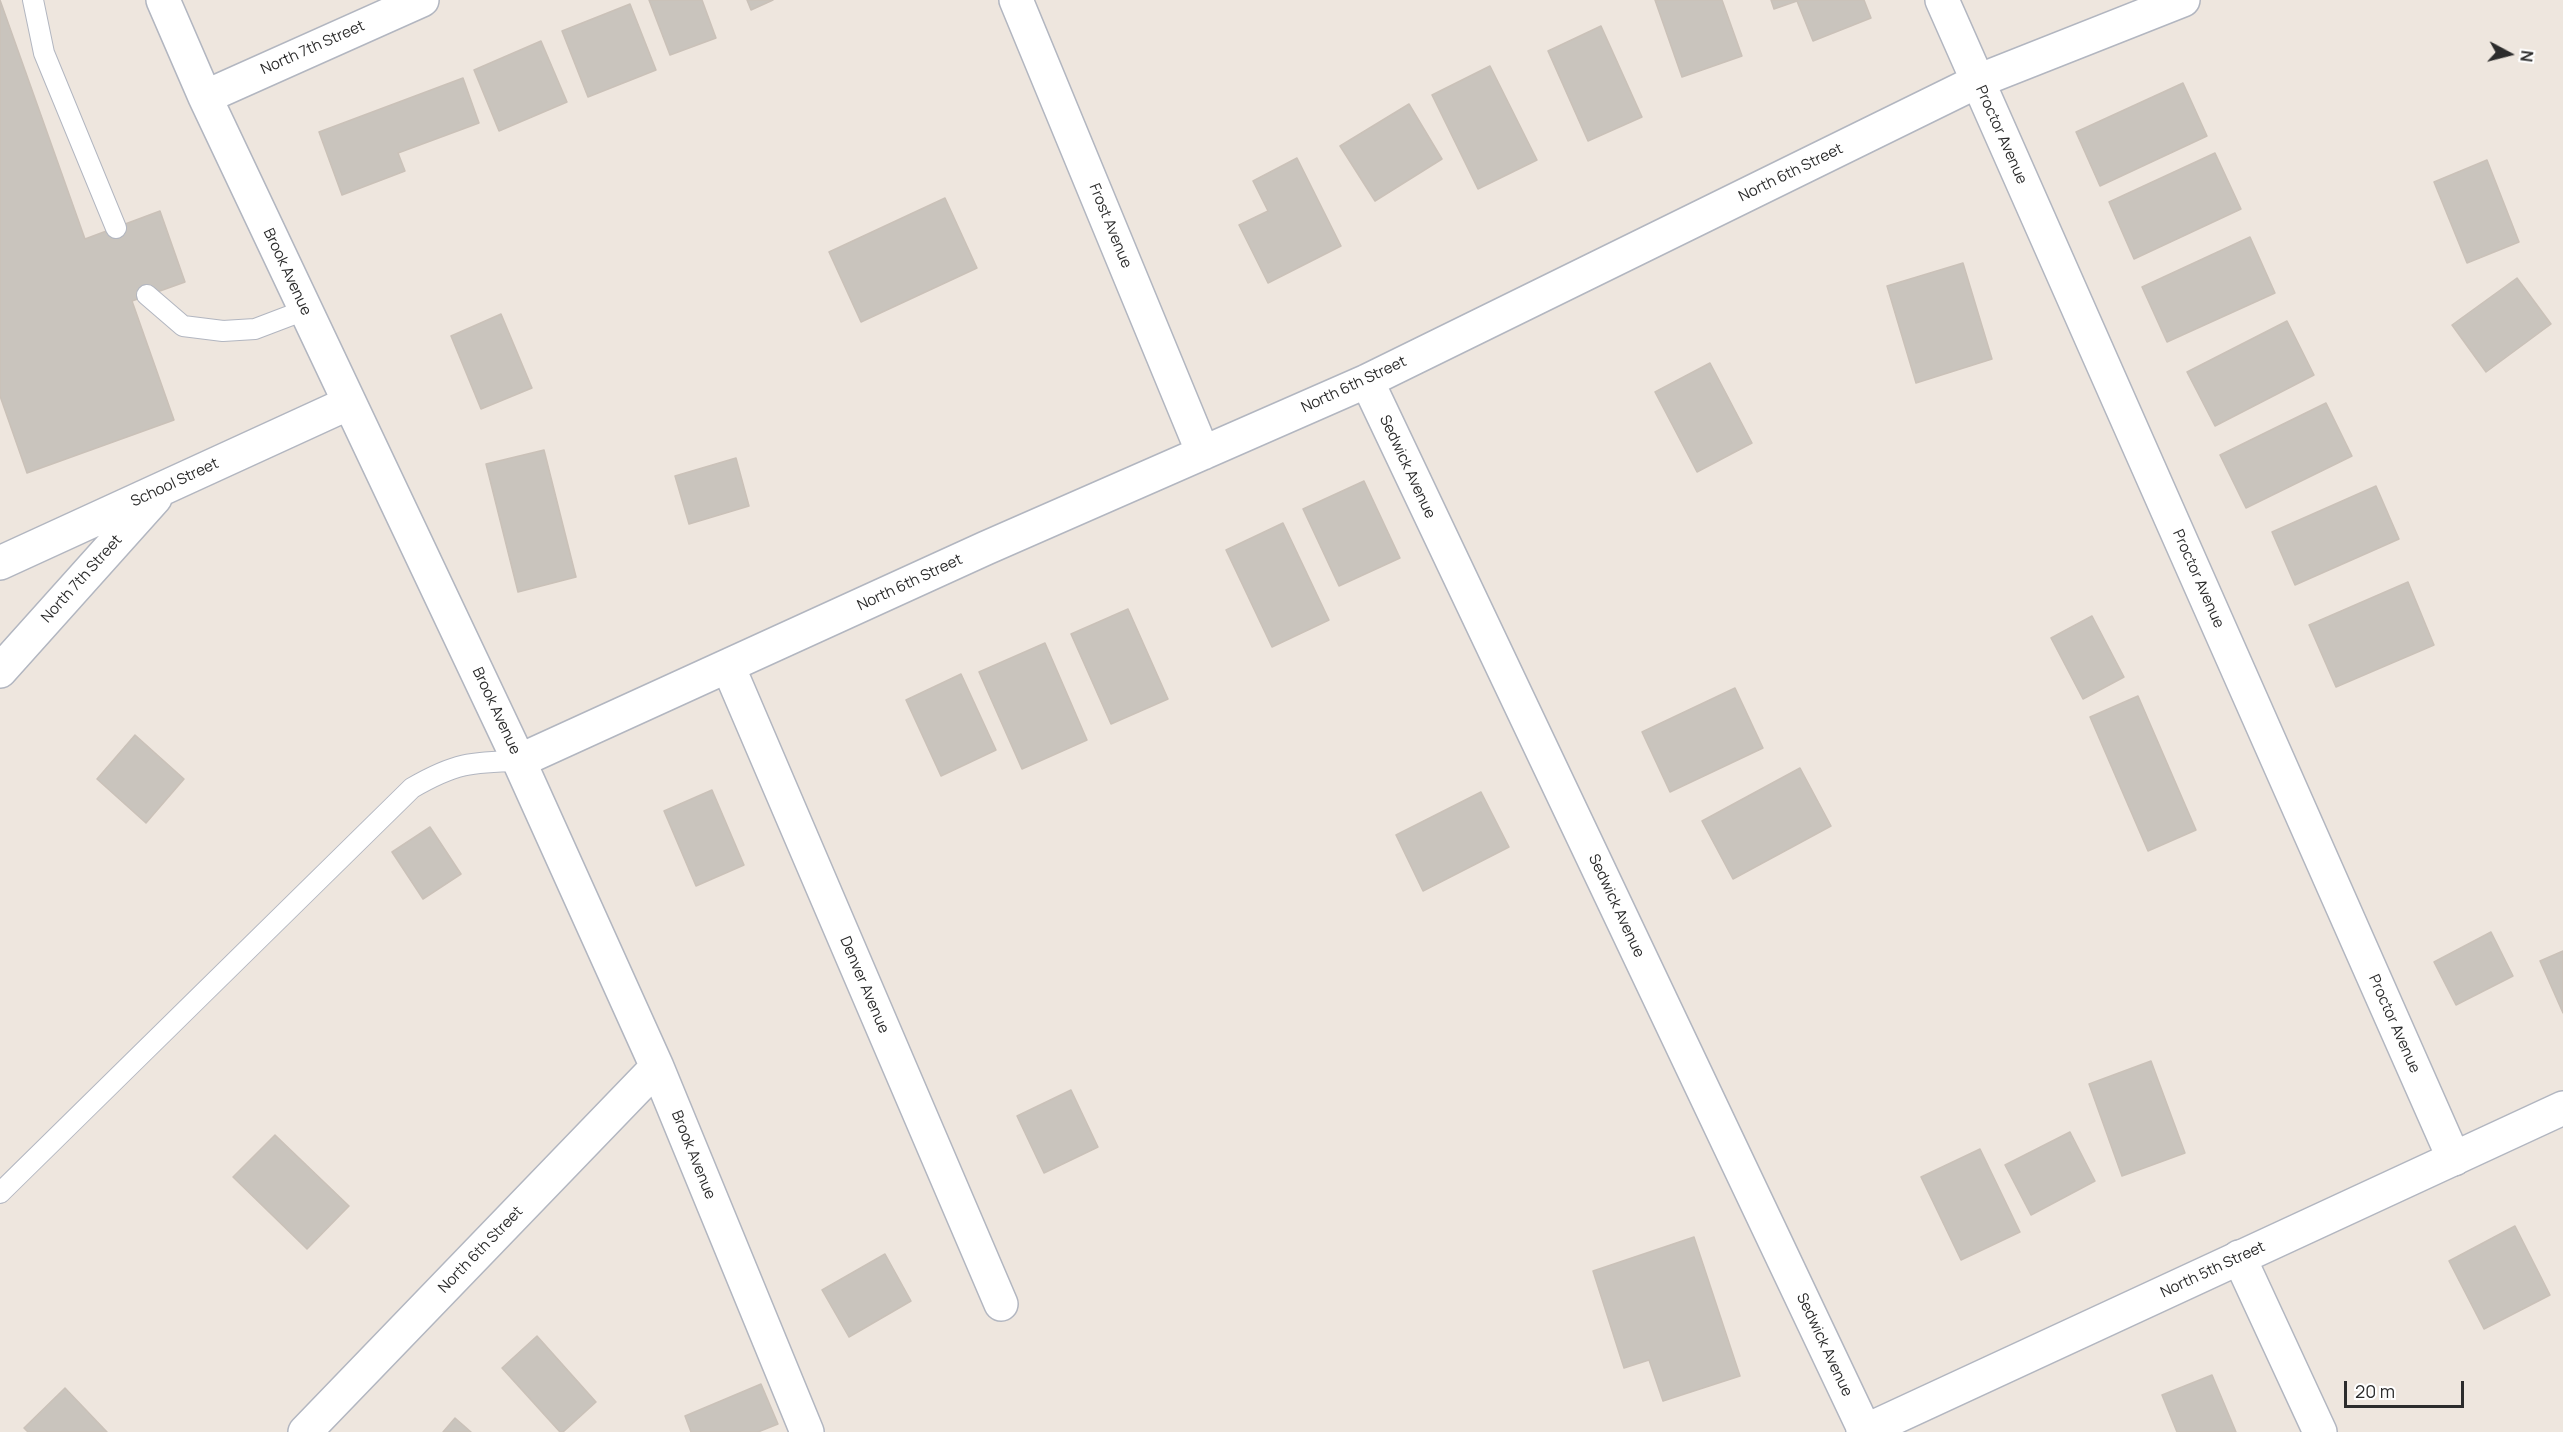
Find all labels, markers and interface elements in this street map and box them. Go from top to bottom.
street label: North 7th Street [258,17,368,79]
north arrow [2479,24,2539,84]
text: N [2515,49,2538,63]
street label: Proctor Avenue [1971,83,2031,187]
street label: North 6th Street [1736,140,1846,206]
street label: Frost Avenue [1085,181,1135,271]
street label: Brook Avenue [259,226,315,318]
street label: North 6th Street [1299,353,1409,417]
street label: Sedwick Avenue [1375,412,1439,522]
street label: School Street [128,455,222,511]
street label: Proctor Avenue [2168,527,2228,631]
street label: North 7th Street [38,531,126,627]
street label: North 6th Street [855,551,965,615]
street label: Brook Avenue [468,665,524,757]
street label: Sedwick Avenue [1584,851,1648,961]
street label: Denver Avenue [836,934,892,1036]
street label: Proctor Avenue [2364,972,2424,1076]
street label: Brook Avenue [667,1108,719,1202]
street label: North 6th Street [435,1203,527,1297]
street label: North 5th Street [2158,1238,2268,1302]
street label: Sedwick Avenue [1792,1290,1856,1400]
scale bar [2347,1369,2467,1407]
text: 20 m [2355,1379,2395,1403]

